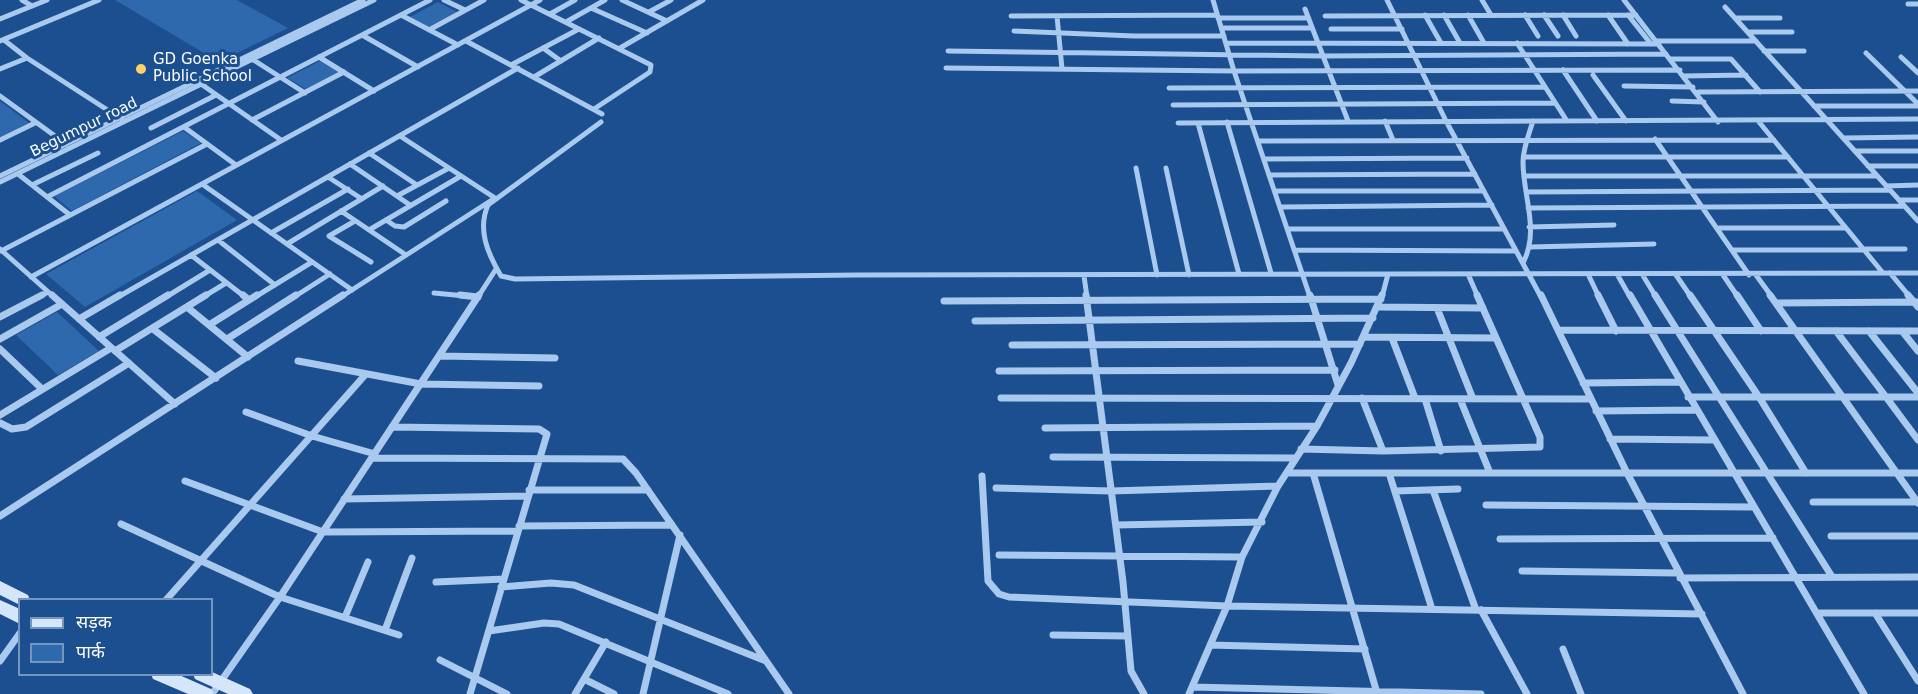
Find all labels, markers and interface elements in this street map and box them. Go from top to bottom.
place label: GD Goenka Public School [153,51,252,86]
marker: GD Goenka Public School [134,62,148,76]
street label: Begumpur road [28,94,140,162]
legend [18,598,213,676]
text: सड़क [76,611,112,632]
text: पार्क [76,641,105,662]

